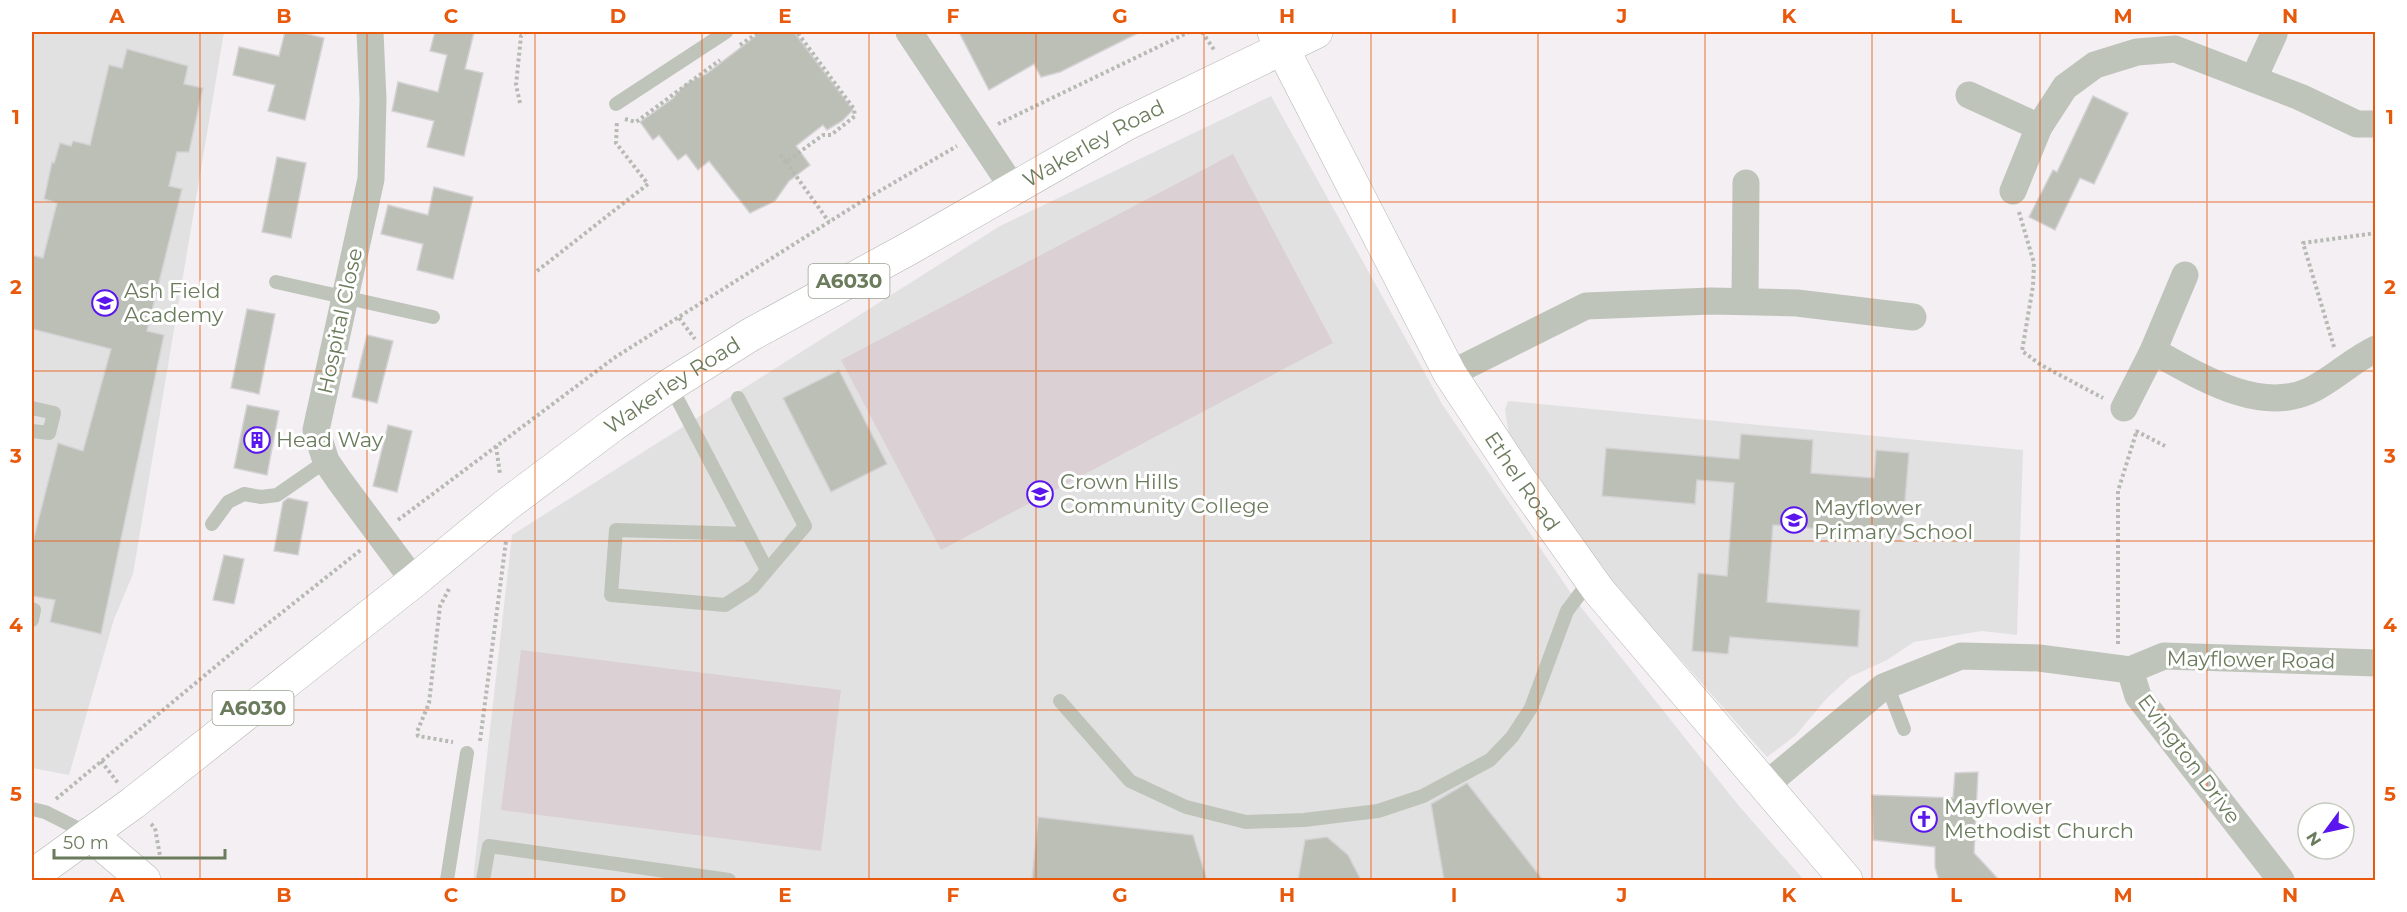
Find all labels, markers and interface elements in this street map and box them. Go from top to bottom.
text: A [108,4,125,28]
text: B [276,4,292,28]
text: C [444,4,459,28]
text: D [610,4,626,28]
text: E [778,4,792,28]
text: F [947,4,960,28]
text: G [1112,4,1128,28]
text: H [1279,4,1295,28]
text: I [1451,4,1457,28]
text: J [1616,4,1627,28]
text: K [1782,4,1798,28]
text: L [1950,4,1962,28]
text: M [2113,4,2133,28]
text: N [2282,4,2298,28]
street label: Wakerley Road [1018,94,1168,192]
text: 1 [12,105,20,129]
text: 1 [2386,105,2394,129]
street label: Hospital Close [312,246,367,396]
road number: A6030 [808,264,890,298]
text: 2 [10,275,22,299]
text: 2 [2384,275,2396,299]
place label: Ash Field Academy [124,278,224,327]
school or university icon: Ash Field Academy [90,288,120,318]
street label: Wakerley Road [599,331,745,439]
building icon: Head Way [242,425,272,455]
place label: Head Way [276,427,384,452]
street label: Ethel Road [1480,427,1565,536]
text: 3 [9,444,22,468]
text: 3 [2383,444,2396,468]
place label: Crown Hills Community College [1060,469,1269,518]
school or university icon: Crown Hills Community College [1025,479,1055,509]
place label: Mayflower Primary School [1814,495,1973,544]
school or university icon: Mayflower Primary School [1779,505,1809,535]
text: 4 [9,613,23,637]
text: 4 [2383,613,2397,637]
street label: Mayflower Road [2166,646,2336,673]
street label: Evington Drive [2133,689,2246,828]
road number: A6030 [212,691,294,725]
text: 5 [10,782,22,806]
text: 5 [2384,782,2396,806]
place label: Mayflower Methodist Church [1944,794,2134,843]
north arrow [2296,801,2356,861]
church icon: Mayflower Methodist Church [1909,804,1939,834]
scale bar [54,822,225,860]
text: N [2302,828,2325,849]
text: 50 m [63,832,109,854]
text: A [108,883,125,907]
text: B [276,883,292,907]
text: C [444,883,459,907]
text: D [610,883,626,907]
text: E [778,883,792,907]
text: F [947,883,960,907]
text: G [1112,883,1128,907]
text: H [1279,883,1295,907]
text: I [1451,883,1457,907]
text: J [1616,883,1627,907]
text: K [1782,883,1798,907]
text: L [1950,883,1962,907]
text: M [2113,883,2133,907]
text: N [2282,883,2298,907]

